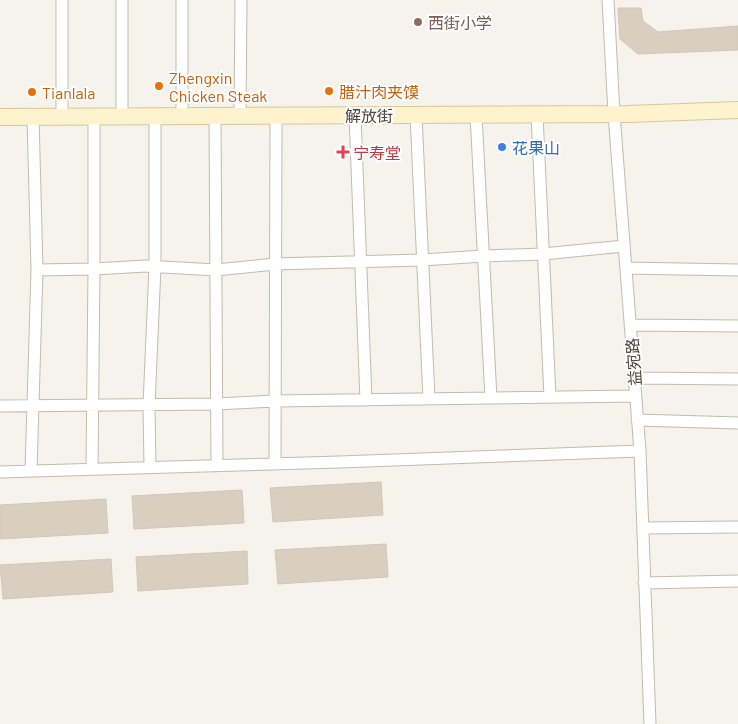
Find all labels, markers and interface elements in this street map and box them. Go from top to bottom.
place label: 西街小学 [428,13,492,32]
marker: 西街小学 [412,16,424,28]
place label: Zhengxin Chicken Steak [169,68,267,105]
marker: Zhengxin Chicken Steak [153,80,165,92]
place label: 腊汁肉夹馍 [339,82,419,101]
place label: Tianlala [42,83,95,102]
marker: 腊汁肉夹馍 [323,85,335,97]
marker: Tianlala [26,86,38,98]
street label: 解放街 [345,106,393,125]
place label: 花果山 [512,138,560,157]
marker: 花果山 [496,141,508,153]
place label: 宁寿堂 [353,143,401,162]
marker: 宁寿堂 [337,146,349,158]
street label: 益宛路 [622,337,644,387]

